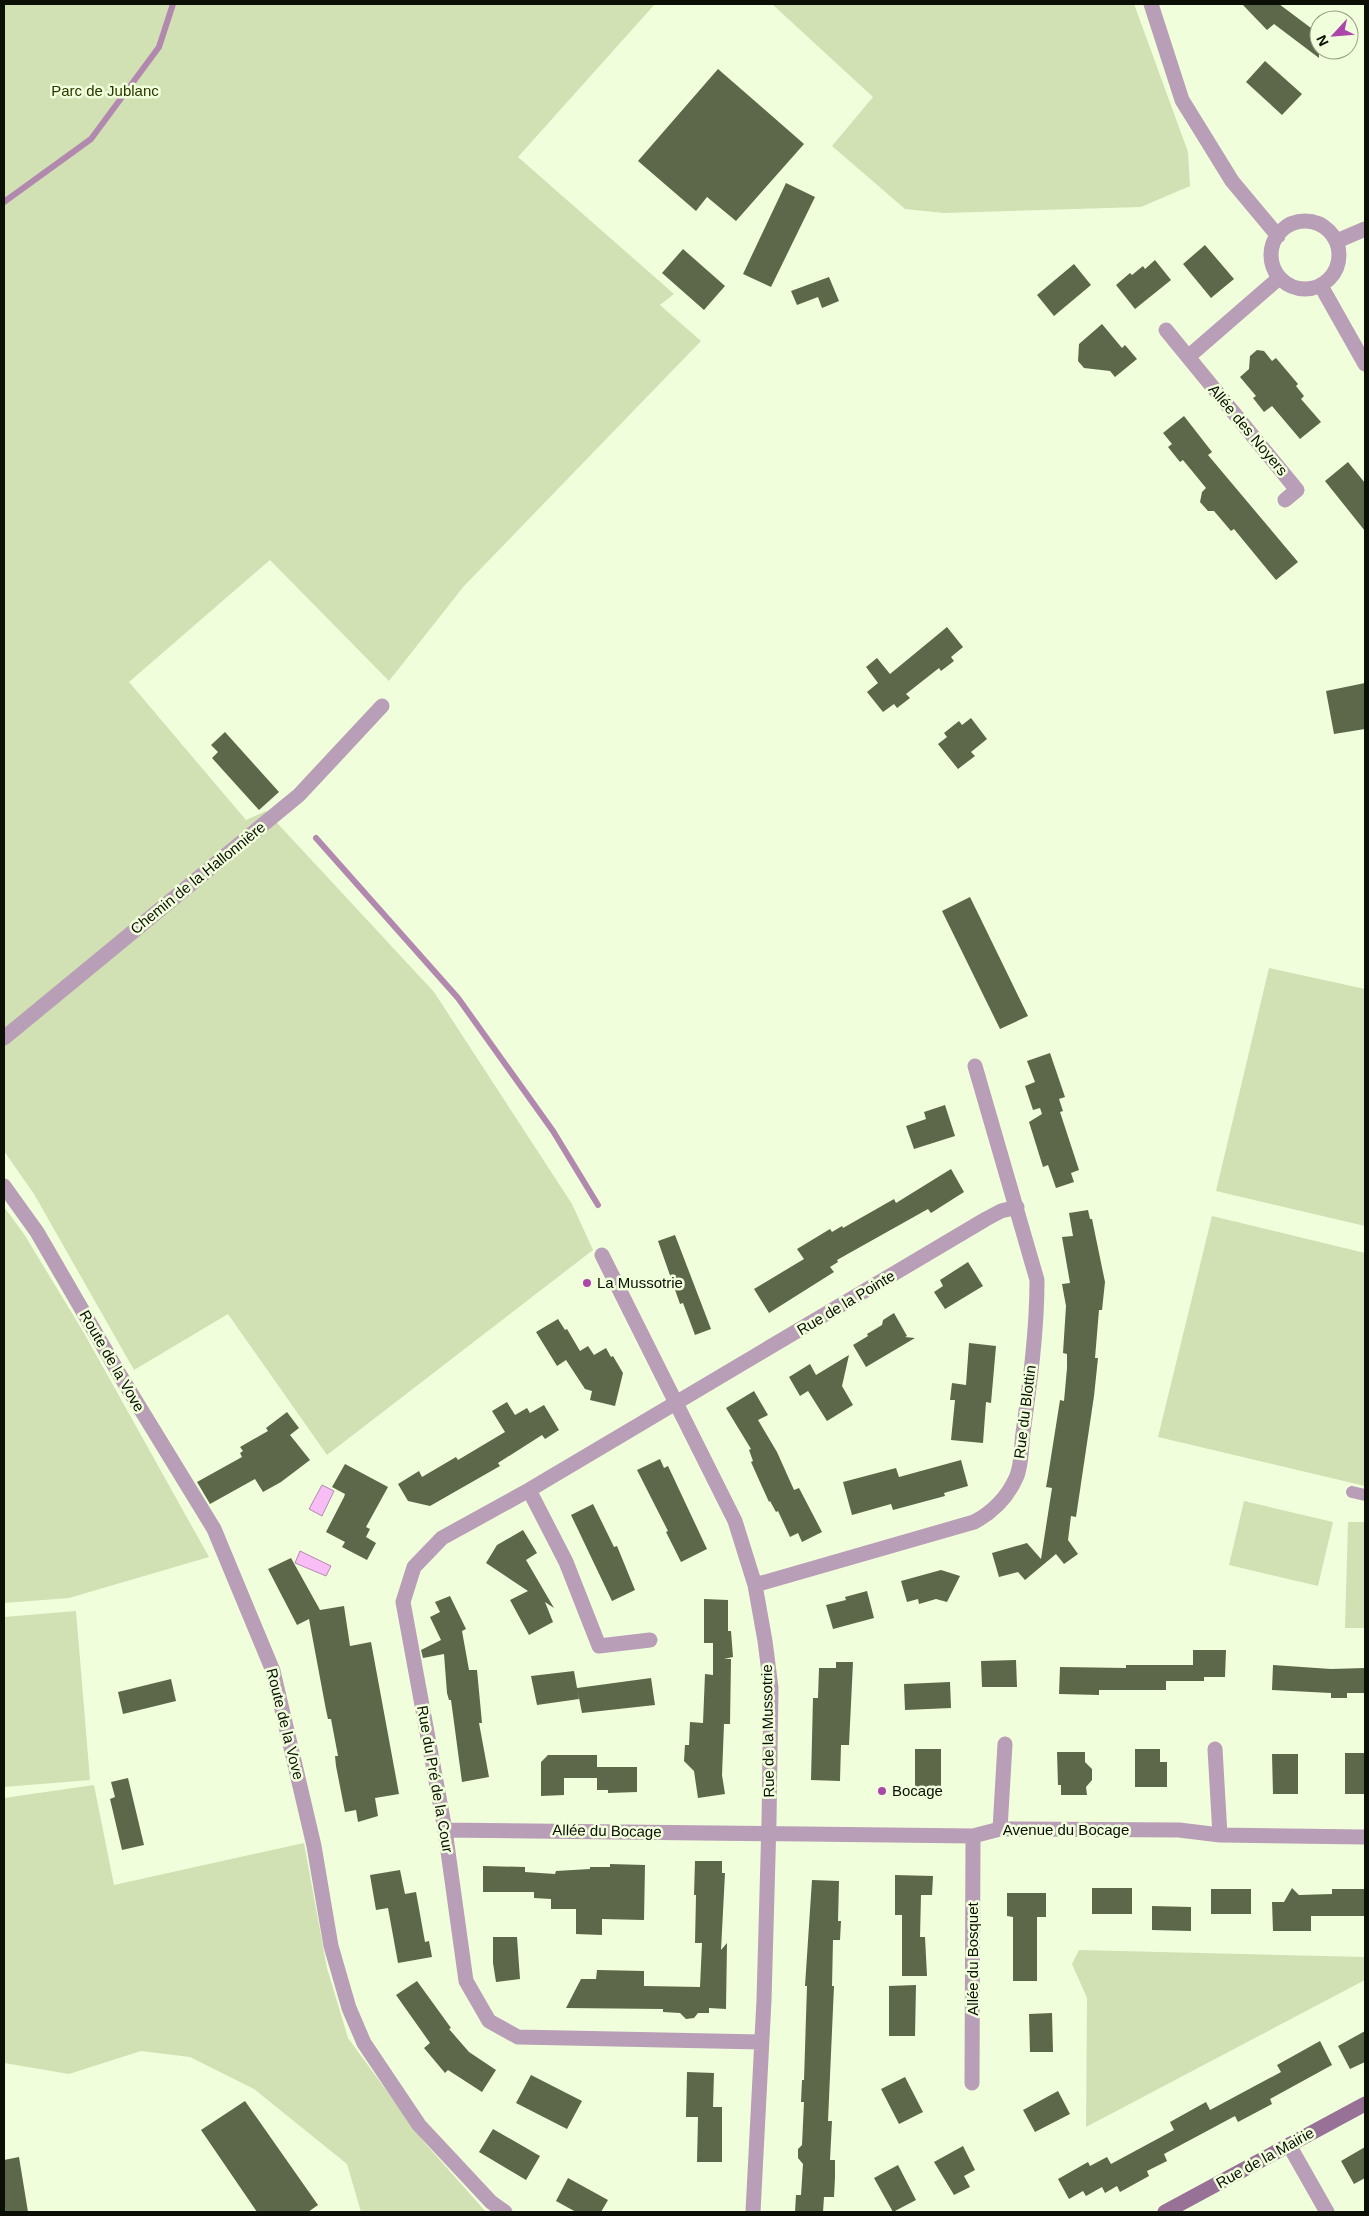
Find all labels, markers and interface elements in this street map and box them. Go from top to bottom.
north arrow [1309,10,1359,60]
text: N [1313,33,1332,49]
park label: Parc de Jublanc [51,82,159,99]
street label: Allée des Noyers [1205,381,1291,479]
street label: Chemin de la Hallonnière [127,818,268,937]
street label: Rue de la Pointe [794,1267,898,1338]
place label: La Mussotrie [597,1274,683,1291]
marker: La Mussotrie [581,1277,593,1289]
street label: Route de la Vove [77,1307,148,1414]
street label: Rue du Blottin [1010,1364,1039,1460]
street label: Rue de la Mussotrie [758,1664,777,1798]
street label: Route de la Vove [263,1666,308,1781]
street label: Rue du Pré de la Cour [414,1704,457,1854]
place label: Bocage [892,1782,943,1799]
marker: Bocage [876,1785,888,1797]
street label: Allée du Bocage [552,1821,662,1840]
street label: Avenue du Bocage [1003,1821,1129,1838]
street label: Allée du Bosquet [964,1901,981,2016]
street label: Rue de la Mairie [1213,2124,1317,2191]

